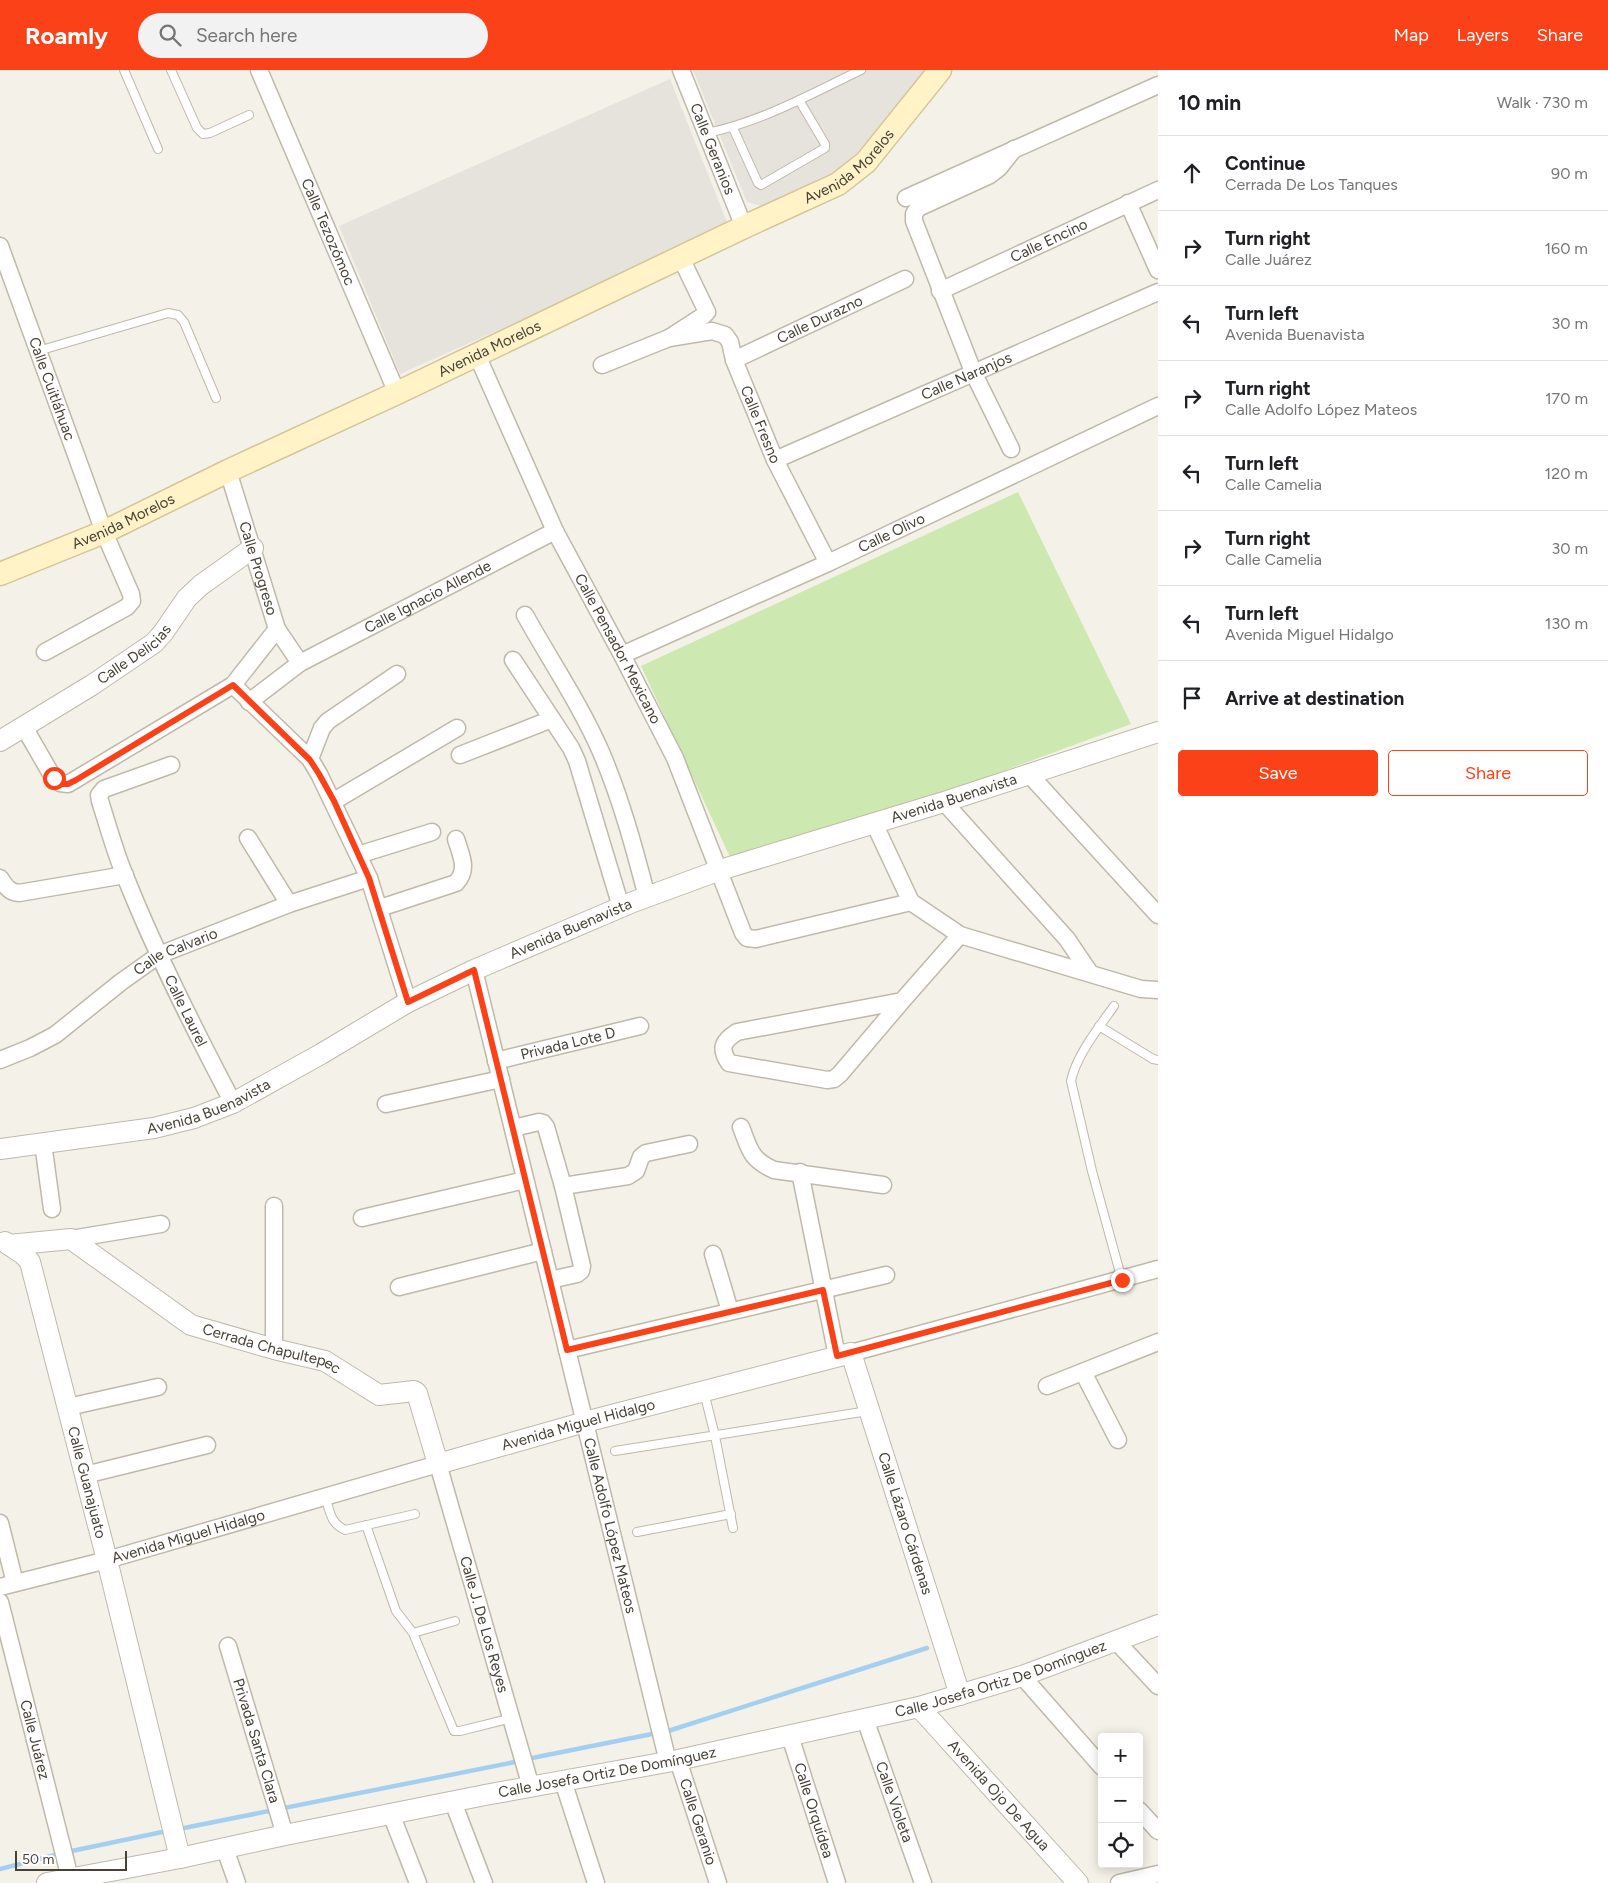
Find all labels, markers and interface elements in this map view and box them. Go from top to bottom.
search box [138,13,488,58]
text: Roamly [25,21,108,50]
icon: search [156,21,184,49]
text: Search here [196,24,297,47]
text: Map [1394,24,1429,46]
text: Layers [1457,24,1509,46]
text: Share [1537,24,1583,46]
text: 10 min [1178,90,1241,115]
text: Walk · 730 m [1497,93,1588,112]
street label: Calle Geranios [686,101,739,197]
street label: Avenida Morelos [801,125,898,207]
text: Continue [1225,152,1305,175]
icon: ahead [1178,159,1206,187]
text: 90 m [1551,164,1588,183]
text: Cerrada De Los Tanques [1225,175,1398,194]
street label: Calle Tezozómoc [297,176,359,288]
street label: Calle Encino [1007,215,1091,266]
text: Turn right [1225,227,1311,250]
icon: right [1178,234,1206,262]
text: 160 m [1545,239,1588,258]
text: Calle Juárez [1225,250,1312,269]
street label: Calle Durazno [774,291,866,347]
text: Turn left [1225,302,1299,325]
icon: left [1178,309,1206,337]
text: 30 m [1551,314,1588,333]
street label: Avenida Morelos [435,317,544,381]
text: Avenida Buenavista [1225,325,1365,344]
street label: Calle Cuitláhuac [25,335,79,443]
street label: Calle Naranjos [918,348,1015,404]
text: Turn right [1225,377,1311,400]
street label: Calle Fresno [737,383,785,466]
icon: right [1178,384,1206,412]
text: 170 m [1545,389,1588,408]
text: Calle Adolfo López Mateos [1225,400,1417,419]
text: Turn left [1225,452,1299,475]
icon: left [1178,459,1206,487]
text: 120 m [1545,464,1588,483]
text: Calle Camelia [1225,475,1322,494]
street label: Avenida Morelos [69,490,178,553]
street label: Calle Olivo [855,509,928,556]
street label: Calle Progreso [235,519,281,618]
text: Turn right [1225,527,1311,550]
icon: right [1178,534,1206,562]
text: 30 m [1551,539,1588,558]
text: Calle Camelia [1225,550,1322,569]
street label: Calle Ignacio Allende [361,557,494,637]
street label: Calle Pensador Mexicano [571,571,665,727]
text: Turn left [1225,602,1299,625]
icon: left [1178,609,1206,637]
text: 130 m [1545,614,1588,633]
street label: Calle Delicias [94,621,175,688]
text: Avenida Miguel Hidalgo [1225,625,1394,644]
icon: arrive [1178,684,1206,712]
text: Arrive at destination [1225,687,1404,710]
button: Save [1178,750,1378,796]
button: Share [1388,750,1588,796]
route start [43,767,66,790]
street label: Avenida Buenavista [889,770,1019,827]
street label: Avenida Buenavista [507,895,634,963]
street label: Calle Calvario [130,924,220,979]
street label: Calle Laurel [161,972,211,1049]
street label: Privada Lote D [519,1023,617,1064]
street label: Avenida Buenavista [146,1075,273,1138]
route end [1111,1269,1134,1292]
street label: Cerrada Chapultepec [200,1320,344,1378]
street label: Avenida Miguel Hidalgo [499,1395,657,1454]
street label: Calle Guanajuato [64,1425,110,1541]
street label: Calle Adolfo López Mateos [580,1436,640,1615]
street label: Calle Lázaro Cárdenas [874,1450,936,1597]
street label: Avenida Miguel Hidalgo [110,1506,267,1567]
street label: Calle J. De Los Reyes [456,1554,512,1695]
street label: Calle Josefa Ortiz De Domínguez [893,1636,1109,1721]
street label: Privada Santa Clara [229,1676,284,1805]
street label: Calle Juárez [16,1698,54,1781]
map controls [1098,1733,1143,1868]
button: + [1098,1733,1143,1778]
street label: Avenida Ojo De Agua [944,1736,1053,1854]
street label: Calle Josefa Ortiz De Domínguez [497,1743,718,1801]
street label: Calle Violeta [872,1759,917,1845]
street label: Calle Orquídea [790,1760,837,1860]
street label: Calle Geranio [676,1776,721,1868]
button: − [1098,1778,1143,1823]
button: locate [1098,1823,1143,1868]
scale bar [15,1848,128,1871]
text: 50 m [22,1851,54,1868]

